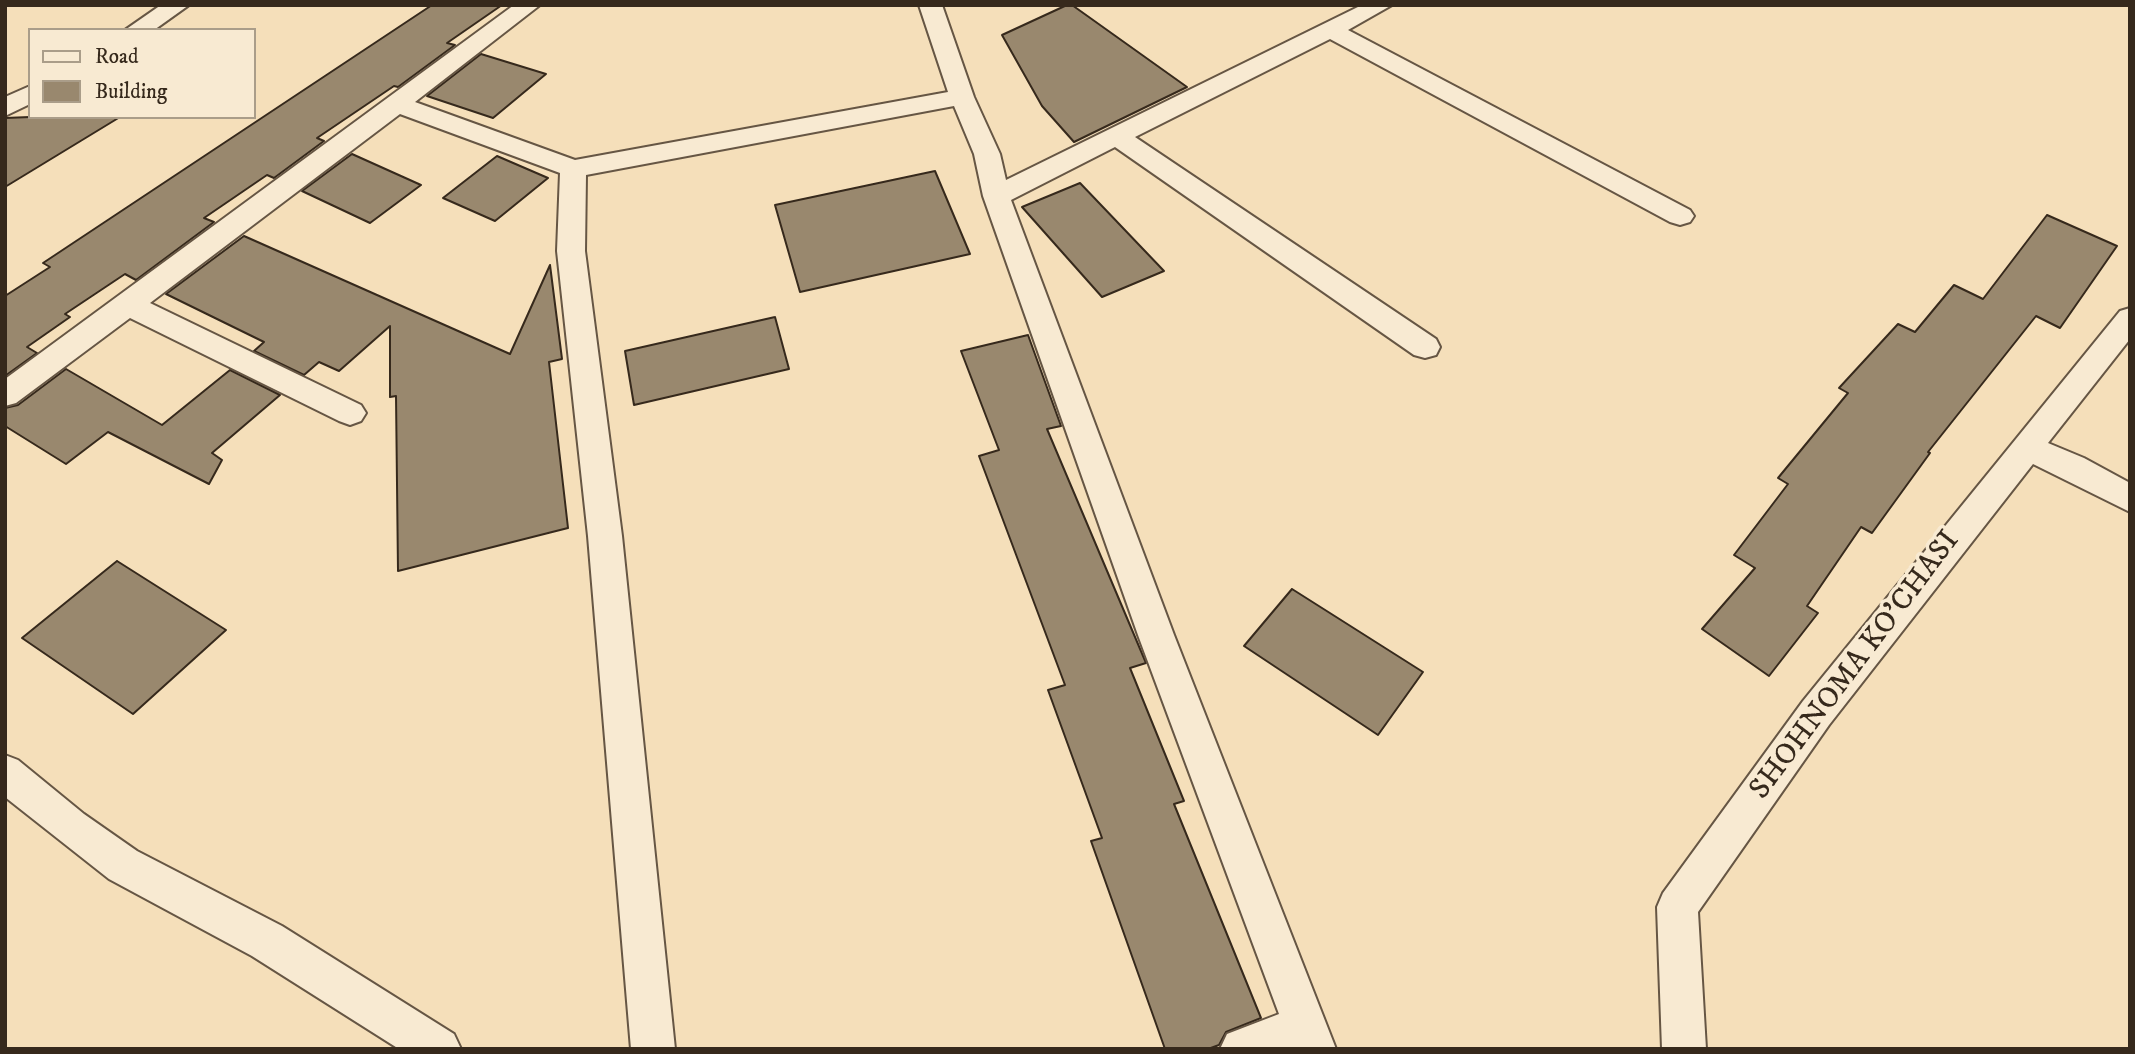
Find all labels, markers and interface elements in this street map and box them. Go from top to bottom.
legend [28,28,256,119]
text: Road [95,44,139,70]
text: Building [95,79,167,105]
street label: SHOHNOMA KO'CHASI [1743,525,1969,807]

